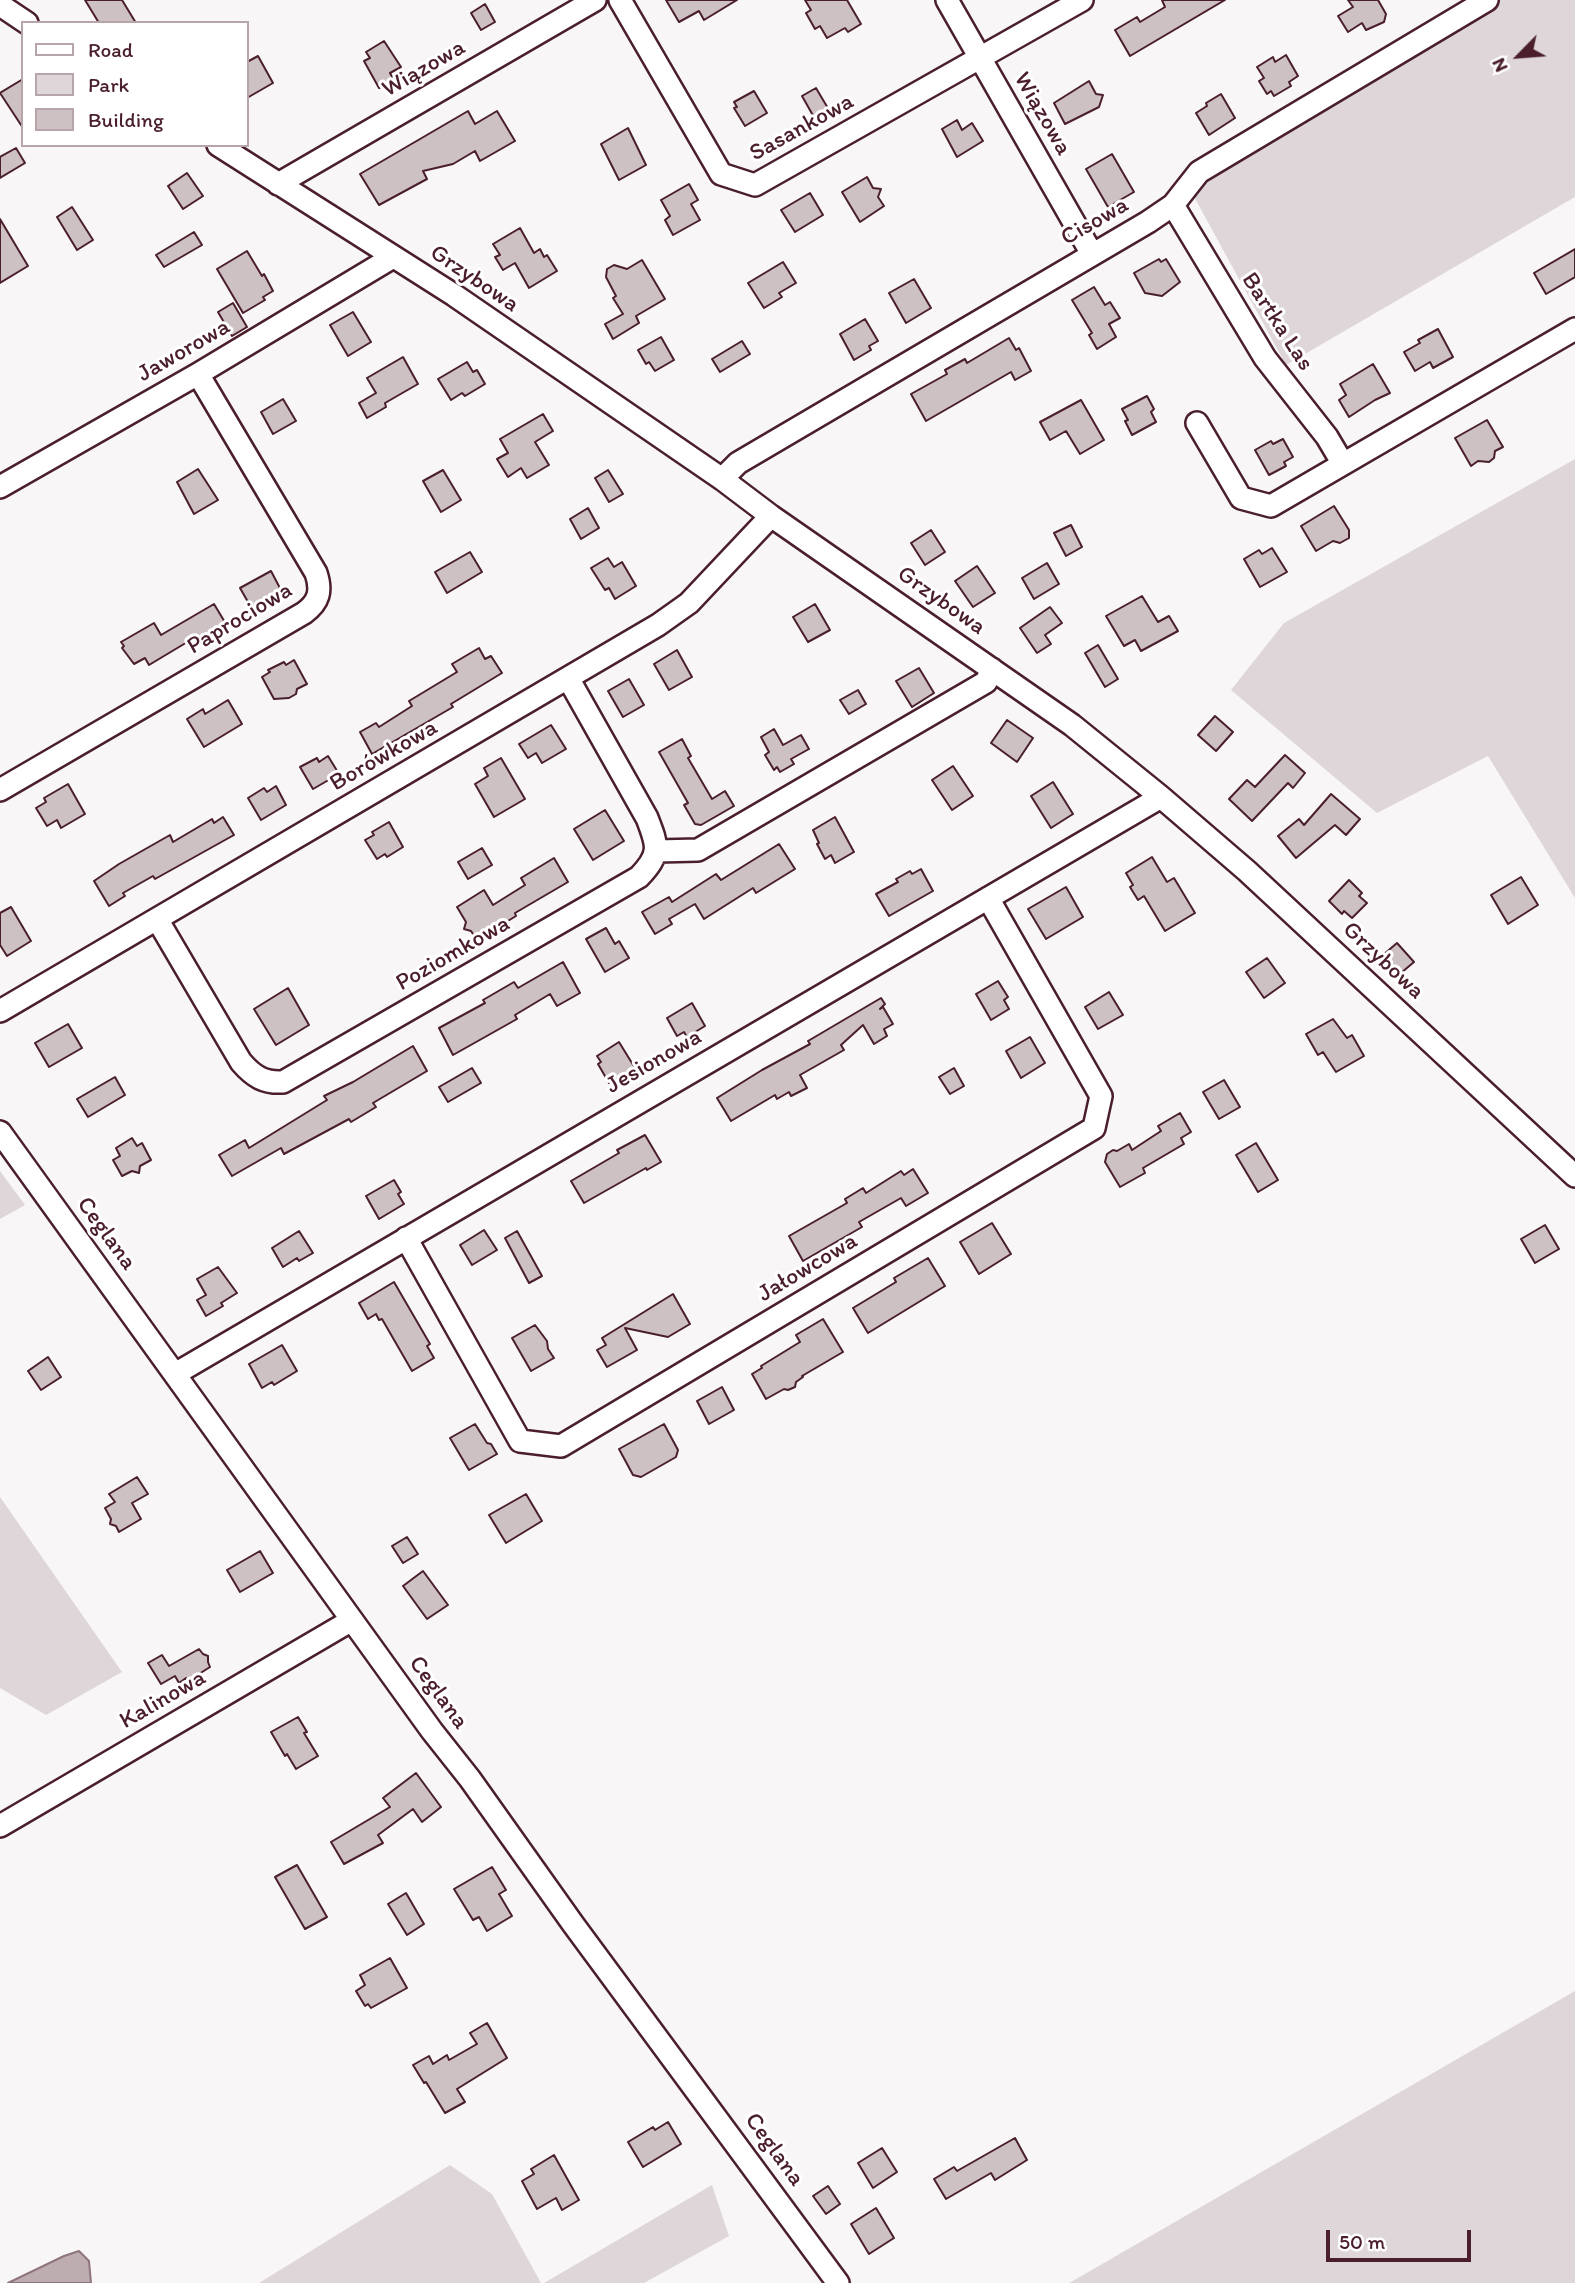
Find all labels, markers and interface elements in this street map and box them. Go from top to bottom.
legend [21,21,248,147]
north arrow [1484,21,1554,91]
street label: Wiązowa [377,34,471,104]
text: Road [88,37,133,62]
text: N [1486,54,1513,76]
street label: Wiązowa [1007,67,1077,161]
text: Park [88,72,129,97]
street label: Sasankowa [745,88,859,168]
text: Building [88,107,164,132]
street label: Cisowa [1056,191,1134,253]
street label: Grzybowa [424,239,524,319]
street label: Bartka Las [1235,267,1319,377]
street label: Jaworowa [132,313,236,389]
street label: Grzybowa [891,560,991,642]
street label: Paprociowa [182,576,298,662]
street label: Borówkowa [325,714,443,798]
street label: Poziomkowa [391,910,515,998]
street label: Grzybowa [1336,916,1430,1006]
street label: Jesionowa [601,1023,707,1101]
street label: Ceglana [70,1192,142,1276]
street label: Jałowcowa [753,1227,863,1309]
street label: Ceglana [402,1651,474,1735]
street label: Kalinowa [115,1664,211,1736]
street label: Ceglana [738,2108,810,2192]
scale bar [1330,2216,1475,2260]
text: 50 m [1339,2229,1385,2254]

